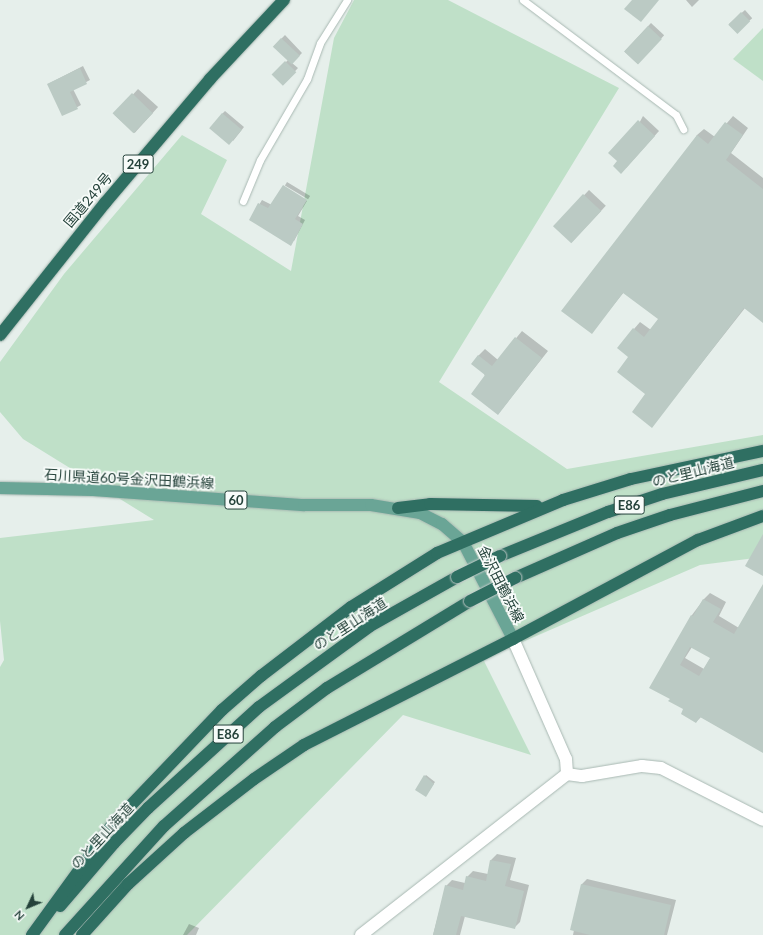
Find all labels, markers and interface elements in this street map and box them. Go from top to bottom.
road number: 249 [122,153,154,175]
street label: 国道249号 [60,169,116,231]
street label: のと里山海道 [650,454,736,490]
street label: 石川県道60号金沢田鶴浜線 [44,466,214,492]
road number: 60 [224,489,248,511]
road number: E86 [613,494,645,516]
street label: 金沢田鶴浜線 [474,543,528,625]
street label: のと里山海道 [310,594,390,654]
road number: E86 [212,723,244,745]
street label: のと里山海道 [67,800,137,872]
north arrow [8,887,48,927]
text: N [11,908,27,923]

